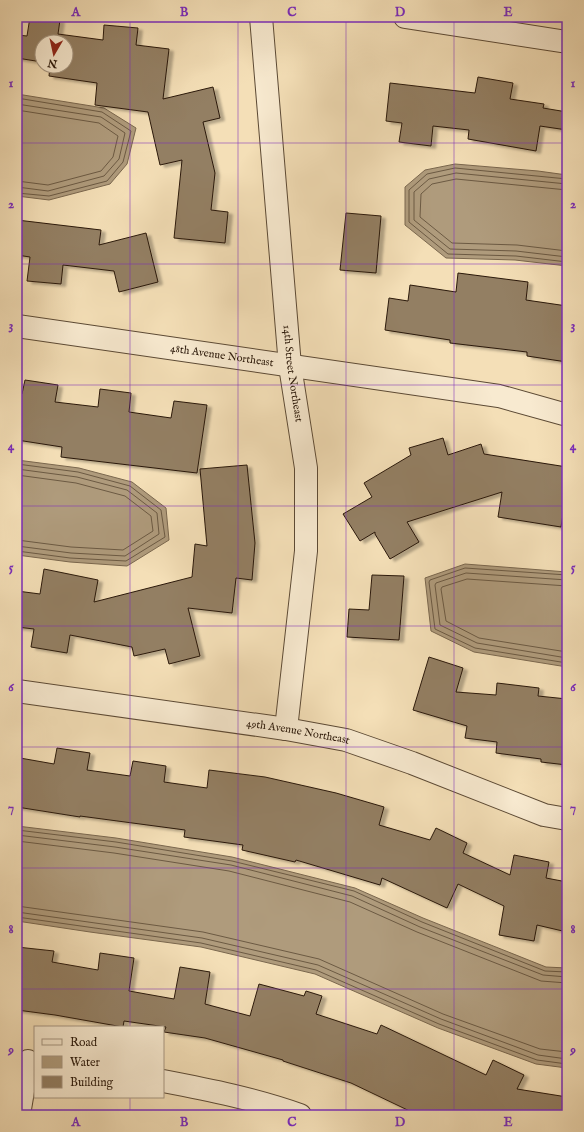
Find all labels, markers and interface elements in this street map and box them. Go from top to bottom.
text: A [71,4,82,21]
text: B [180,4,189,21]
text: C [287,4,297,21]
text: D [395,4,406,21]
text: E [503,4,513,21]
north arrow [34,34,74,74]
text: N [46,55,59,71]
text: 1 [9,75,14,92]
text: 1 [571,75,576,92]
text: 2 [8,196,14,213]
text: 2 [570,196,576,213]
text: 3 [9,317,14,334]
text: 3 [571,317,576,334]
street label: 14th Street Northeast [280,325,306,423]
street label: 48th Avenue Northeast [169,341,275,370]
text: 4 [8,438,15,455]
text: 4 [570,438,577,455]
text: 5 [9,559,14,576]
text: 5 [571,559,576,576]
text: 6 [8,679,14,696]
text: 6 [570,679,576,696]
street label: 49th Avenue Northeast [245,716,352,748]
text: 7 [8,800,14,817]
text: 7 [570,800,576,817]
text: 8 [8,921,14,938]
text: 8 [570,921,576,938]
legend [34,1026,164,1098]
text: Road [70,1035,98,1050]
text: 9 [7,1042,14,1059]
text: 9 [569,1042,576,1059]
text: Water [70,1055,101,1070]
text: Building [70,1075,114,1090]
text: A [71,1114,82,1131]
text: B [180,1114,189,1131]
text: C [287,1114,297,1131]
text: D [395,1114,406,1131]
text: E [503,1114,513,1131]

